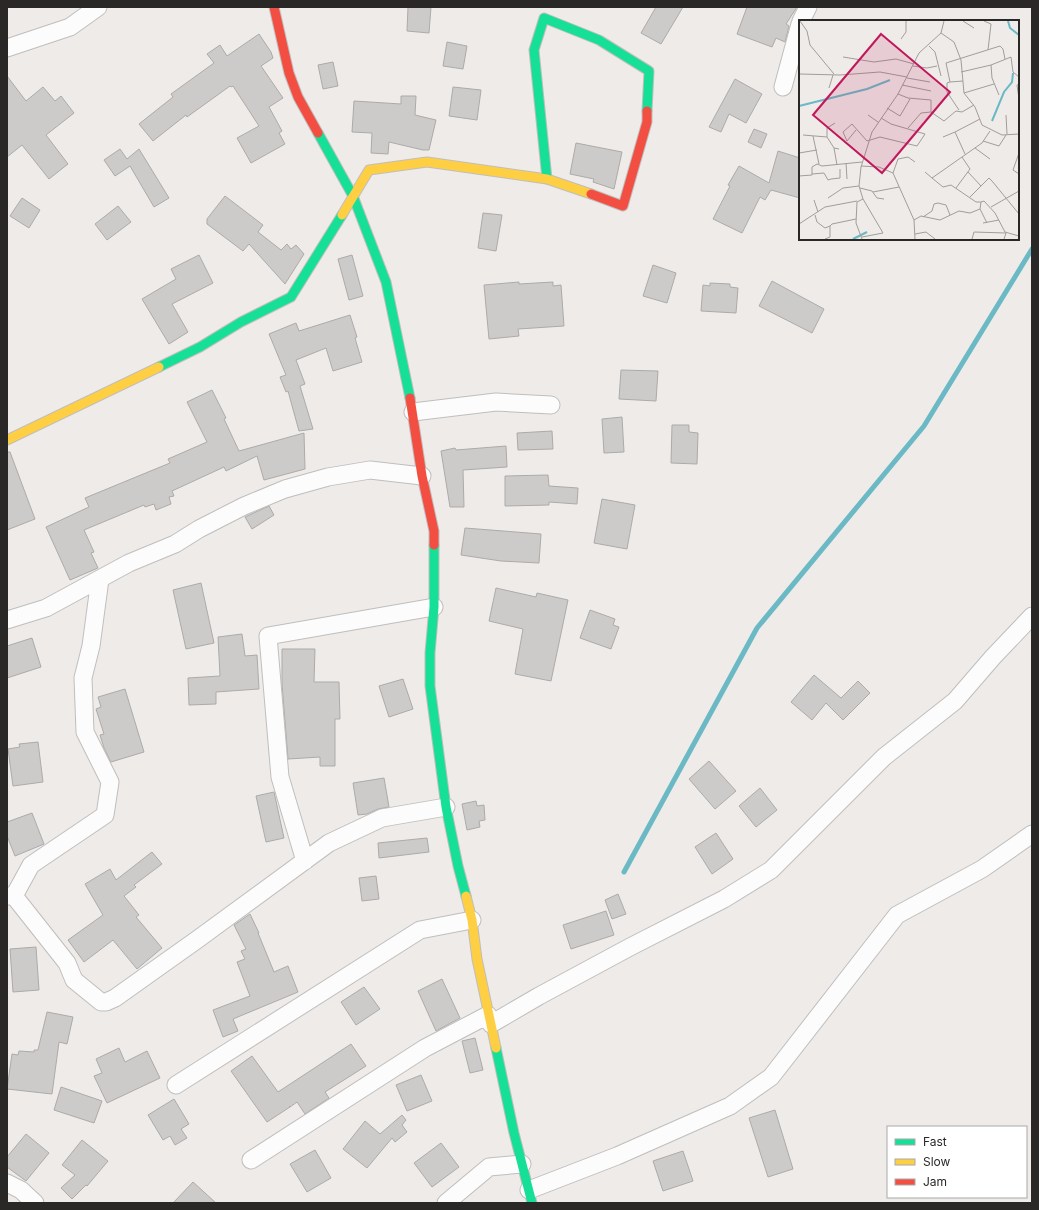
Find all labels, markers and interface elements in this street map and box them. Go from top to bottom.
inset map [799,20,1019,240]
legend [887,1126,1027,1198]
text: Fast [923,1134,947,1149]
text: Slow [923,1154,951,1169]
text: Jam [923,1174,947,1189]

